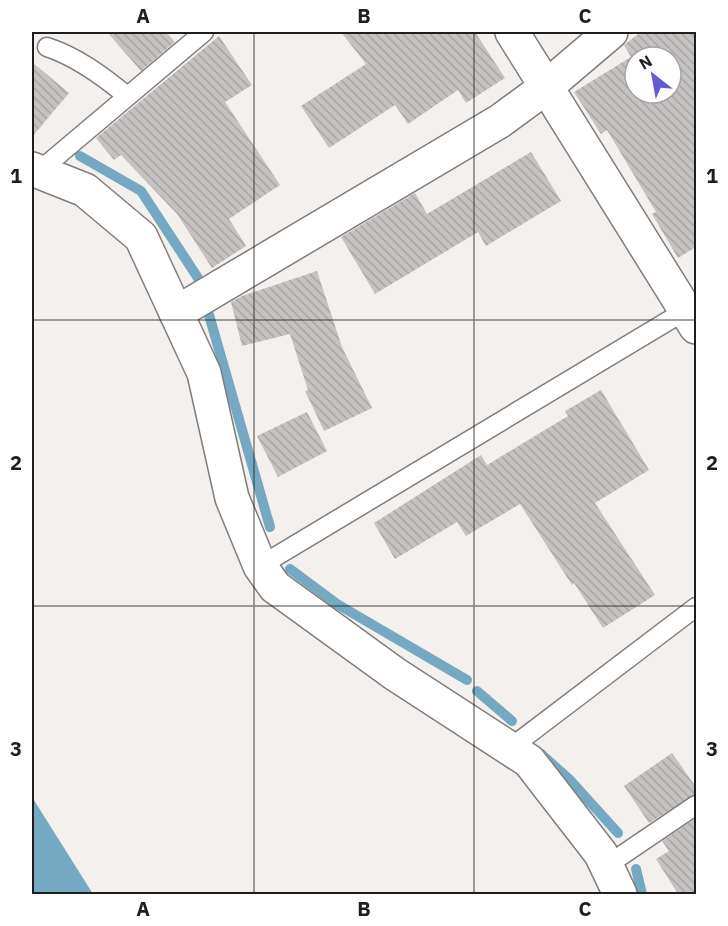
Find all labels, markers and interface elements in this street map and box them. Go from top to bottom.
text: A [136,2,150,29]
text: B [357,2,371,29]
text: C [578,2,592,29]
north arrow [623,45,683,105]
text: N [635,51,655,74]
text: 1 [10,162,22,189]
text: 1 [706,162,718,189]
text: 2 [10,449,22,476]
text: 2 [706,449,718,476]
text: 3 [10,735,22,762]
text: 3 [706,735,718,762]
text: A [136,895,150,922]
text: B [357,895,371,922]
text: C [578,895,592,922]

